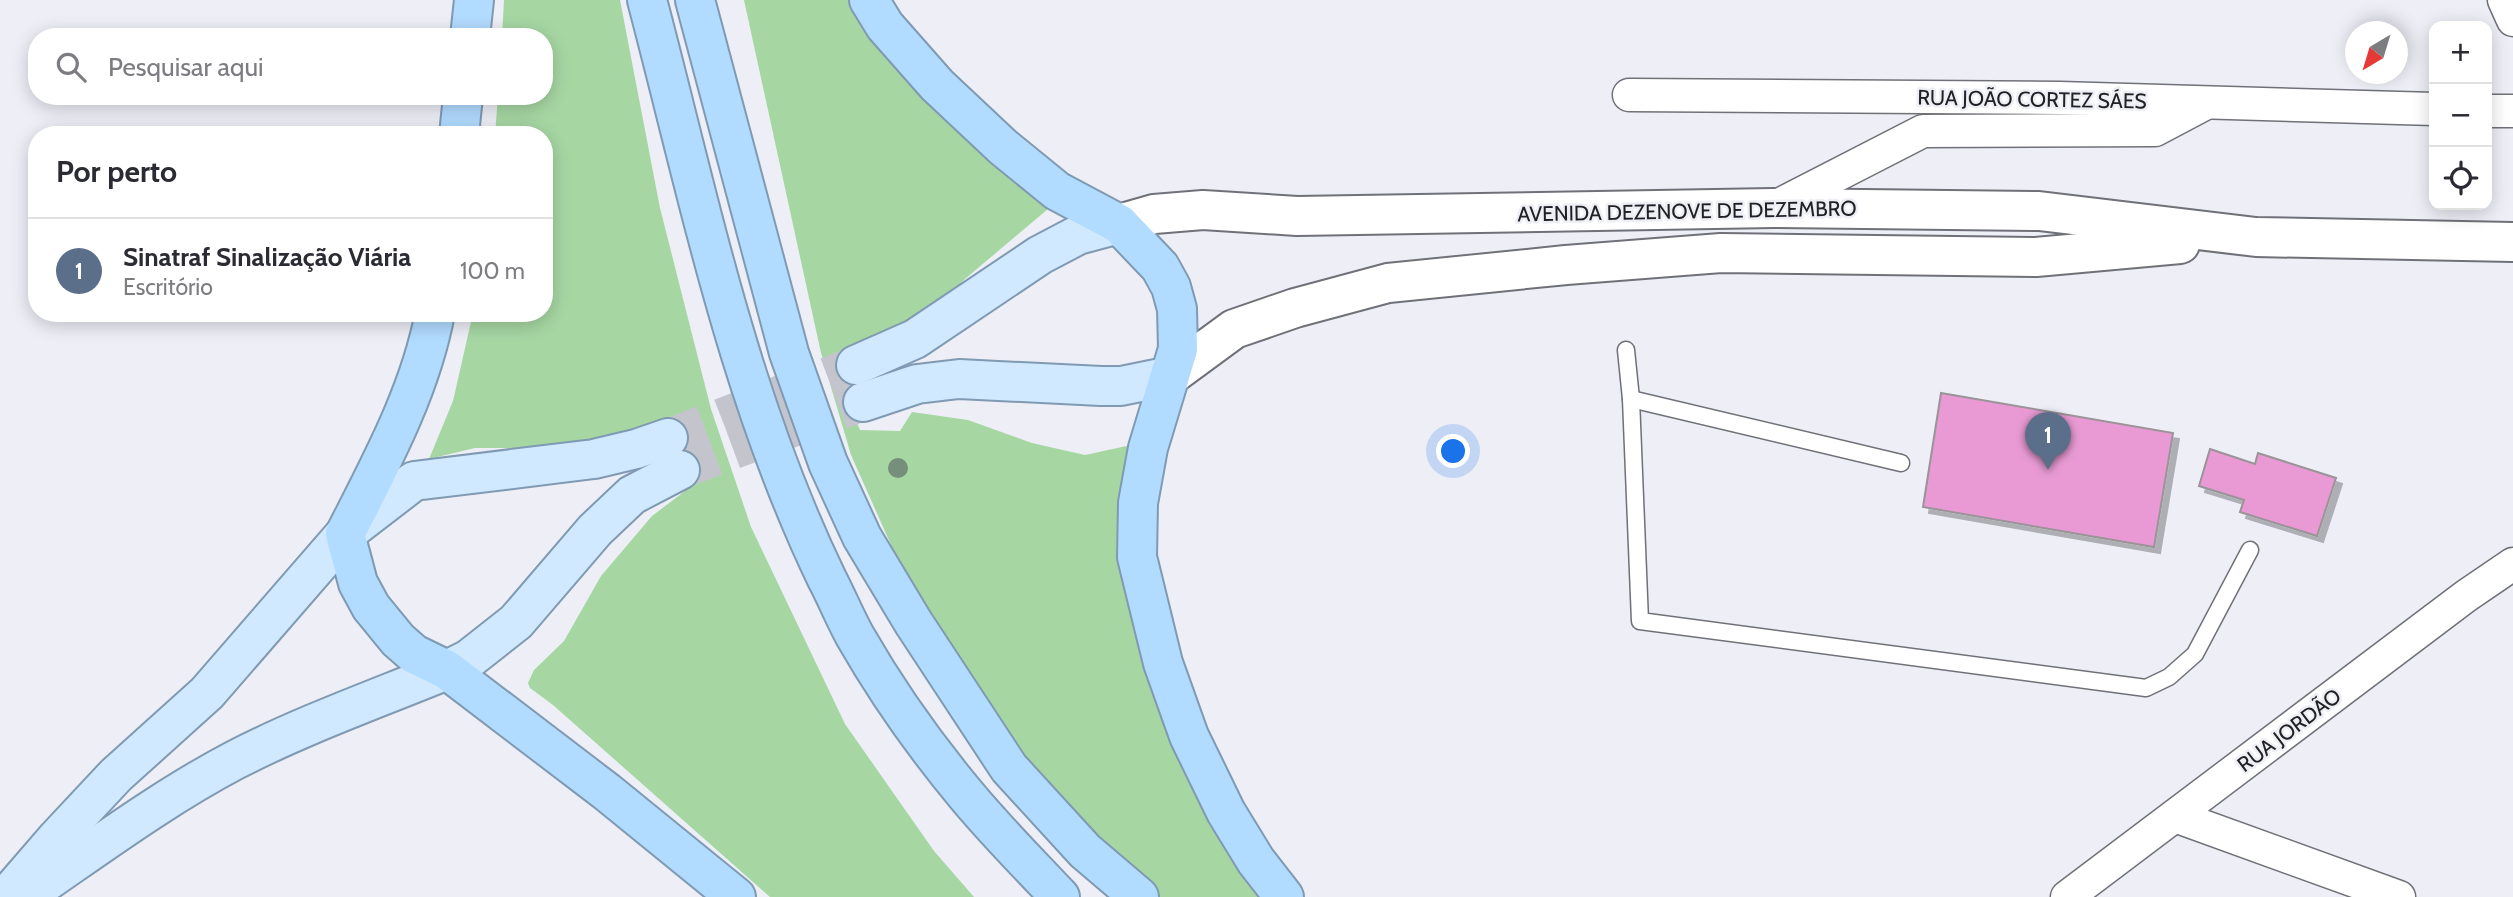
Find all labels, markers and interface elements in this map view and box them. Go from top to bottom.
north arrow [2345,21,2408,84]
map controls [2429,21,2492,210]
button: + [2429,21,2492,84]
search box [28,28,553,105]
icon: search [52,48,90,86]
text: Pesquisar aqui [108,51,264,83]
street label: RUA JOÃO CORTEZ SÁES [1917,83,2147,114]
button: − [2429,84,2492,147]
button: locate [2429,147,2492,210]
text: Por perto [56,153,177,190]
street label: AVENIDA DEZENOVE DE DEZEMBRO [1517,196,1857,226]
text: Sinatraf Sinalização Viária [123,241,411,273]
text: 1 [75,257,83,285]
text: 100 m [460,257,525,285]
text: Escritório [123,273,213,301]
pin: 1 [2025,412,2071,470]
your location [1436,434,1470,468]
street label: RUA JORDÃO [2232,682,2346,777]

